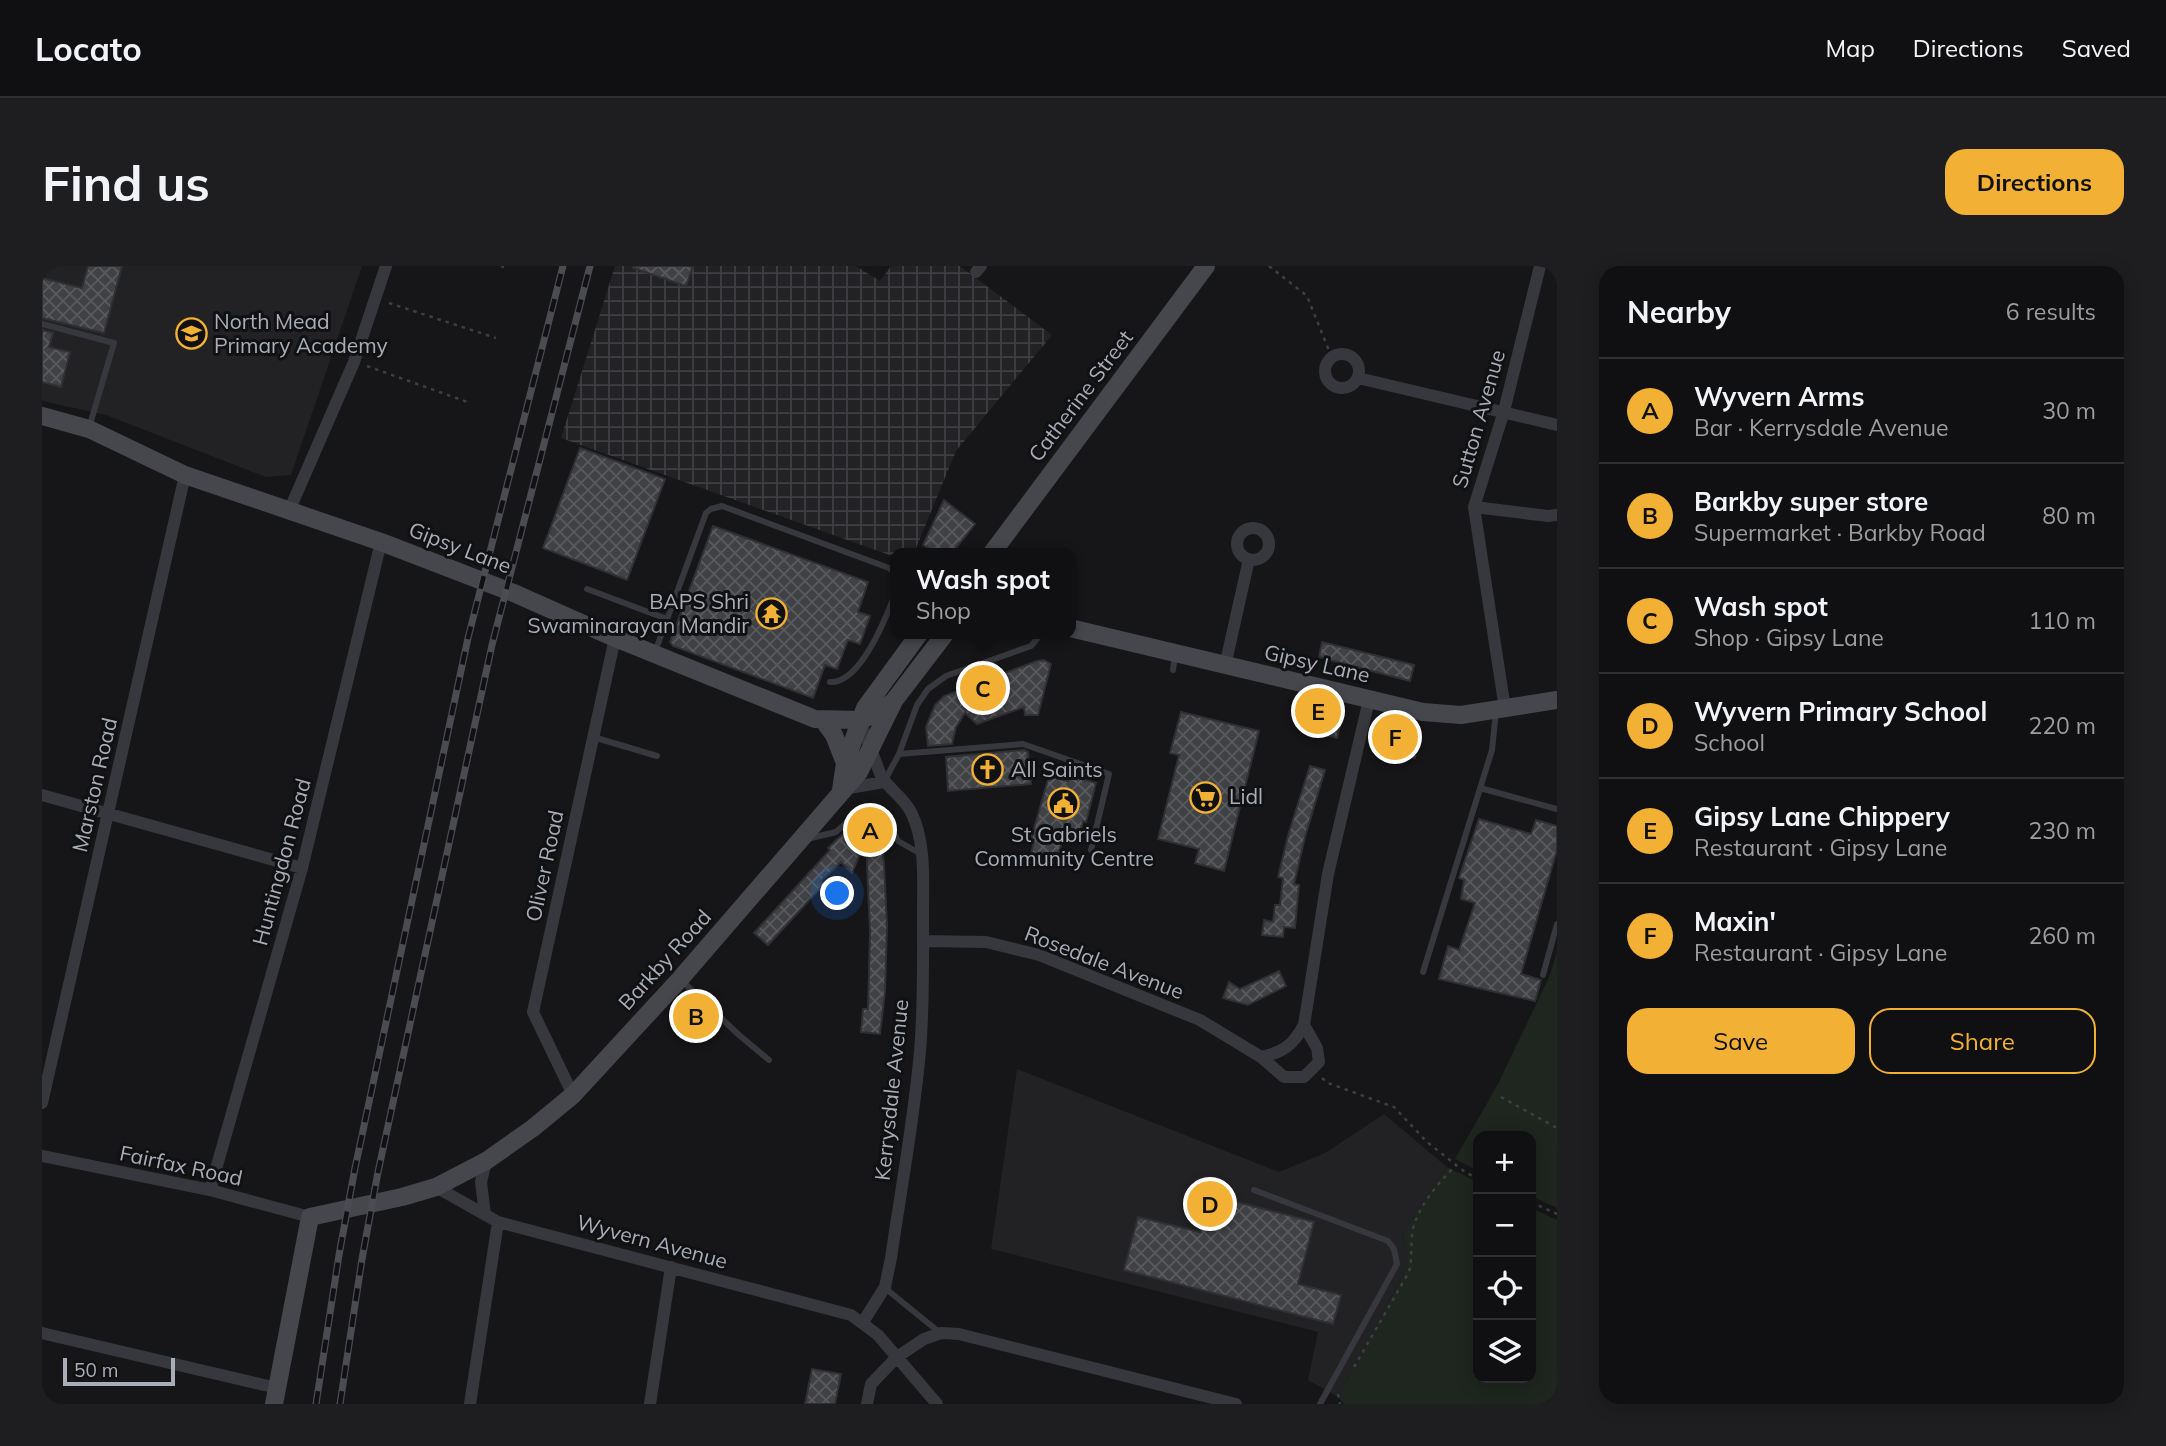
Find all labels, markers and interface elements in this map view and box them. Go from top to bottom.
text: Locato [35,28,142,69]
text: Map [1825,33,1875,63]
text: Directions [1913,33,2024,63]
text: Saved [2062,33,2131,63]
button: Directions [1945,149,2124,215]
text: Find us [42,152,210,213]
text: Nearby [1627,293,1731,331]
text: 6 results [2006,297,2096,326]
place label: North Mead Primary Academy [214,308,388,358]
school or university icon: North Mead Primary Academy [174,317,208,351]
street label: Catherine Street [1022,325,1138,466]
street label: Sutton Avenue [1446,347,1510,491]
text: Wyvern Arms [1694,380,1864,413]
text: A [1641,396,1659,425]
text: 30 m [2042,396,2096,425]
text: Bar · Kerrysdale Avenue [1694,413,1948,442]
text: Barkby super store [1694,485,1928,518]
text: B [1642,501,1658,530]
text: 80 m [2042,501,2096,530]
street label: Gipsy Lane [405,516,515,578]
text: Supermarket · Barkby Road [1694,518,1986,547]
popup [890,548,1076,639]
text: Wash spot [916,563,1050,596]
place label: BAPS Shri Swaminarayan Mandir [528,588,749,638]
text: Wash spot [1694,590,1828,623]
text: Shop [916,596,971,625]
temple icon: BAPS Shri Swaminarayan Mandir [755,597,789,631]
text: C [1642,606,1658,635]
text: 110 m [2028,606,2096,635]
text: Shop · Gipsy Lane [1694,623,1884,652]
street label: Gipsy Lane [1262,638,1373,688]
pin: C [960,662,1006,714]
pin: E [1295,685,1341,737]
text: Wyvern Primary School [1694,695,1987,728]
pin: F [1372,711,1418,763]
text: D [1641,711,1659,740]
text: 220 m [2028,711,2096,740]
street label: Marston Road [66,715,122,854]
text: School [1694,728,1765,757]
church icon: All Saints [971,753,1005,787]
place label: All Saints [1011,756,1103,782]
street label: Huntingdon Road [246,775,316,948]
supermarket icon: Lidl [1189,780,1223,814]
place label: Lidl [1229,783,1263,809]
public building icon: St Gabriels Community Centre [1047,786,1081,820]
text: Gipsy Lane Chippery [1694,800,1950,833]
pin: A [847,804,893,856]
street label: Oliver Road [520,808,569,924]
text: E [1643,816,1657,845]
text: 230 m [2028,816,2096,845]
place label: St Gabriels Community Centre [974,821,1154,871]
text: Restaurant · Gipsy Lane [1694,833,1947,862]
your location [820,876,854,910]
street label: Barkby Road [614,905,716,1015]
text: Maxin' [1694,905,1776,938]
street label: Rosedale Avenue [1021,920,1188,1004]
text: F [1643,921,1657,950]
text: 260 m [2028,921,2096,950]
text: Restaurant · Gipsy Lane [1694,938,1947,967]
pin: B [673,990,719,1042]
street label: Kerrysdale Avenue [869,998,913,1182]
button: Save [1627,1008,1855,1074]
button: Share [1869,1008,2096,1074]
map controls [1473,1131,1536,1383]
button: + [1473,1131,1536,1194]
street label: Fairfax Road [117,1139,245,1191]
pin: D [1187,1178,1233,1230]
button: − [1473,1194,1536,1257]
street label: Wyvern Avenue [574,1208,731,1274]
button: locate [1473,1257,1536,1320]
button: layers [1473,1320,1536,1383]
scale bar [63,1355,175,1387]
text: 50 m [74,1358,118,1382]

